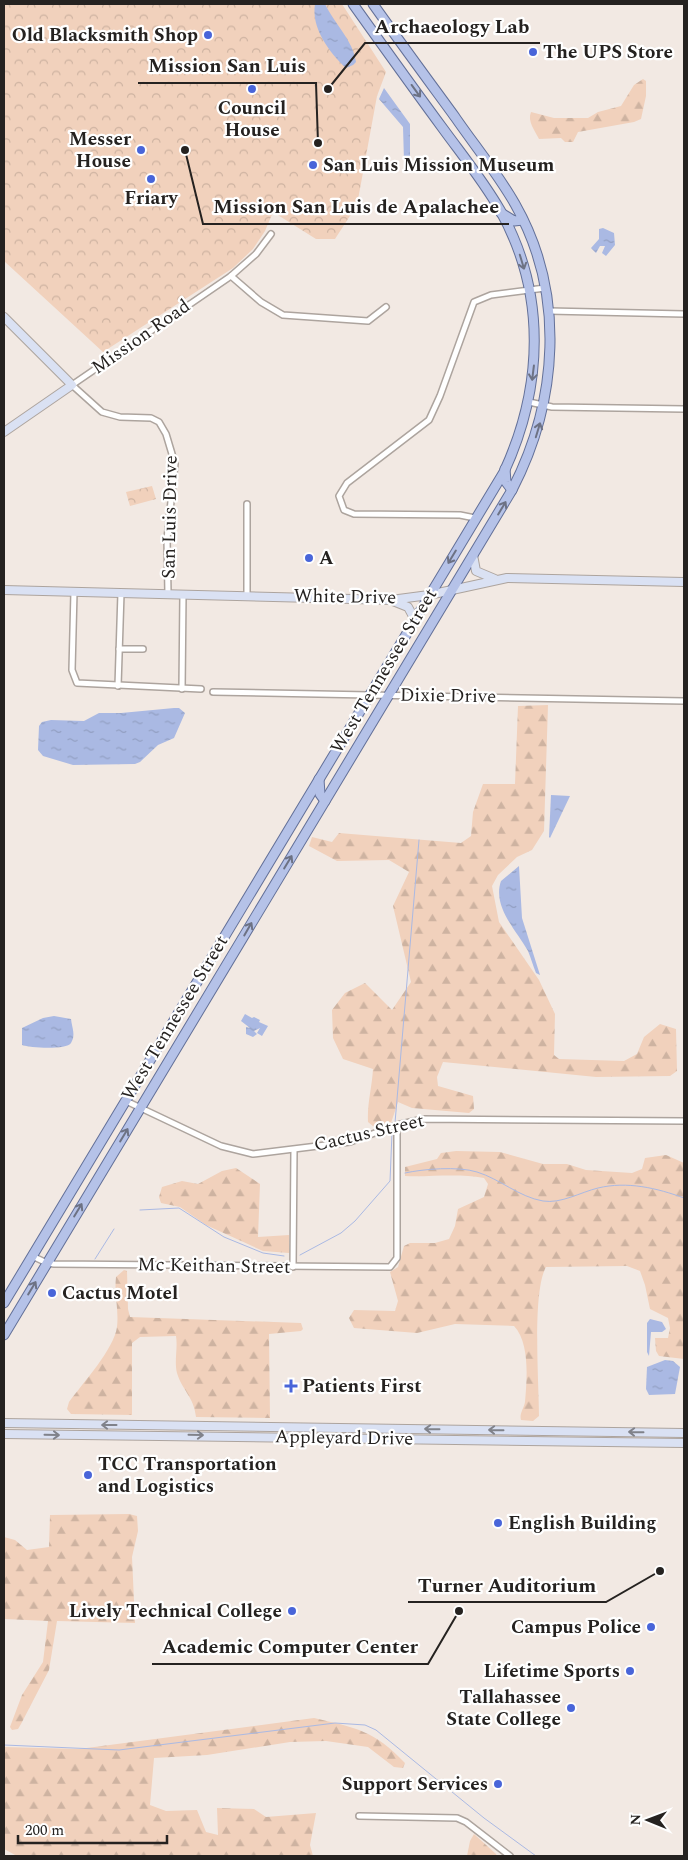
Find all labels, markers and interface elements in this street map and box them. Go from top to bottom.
callout: Archaeology Lab [365,8,540,43]
text: Archaeology Lab [375,12,529,42]
place label: Old Blacksmith Shop [12,21,198,50]
marker: Old Blacksmith Shop [202,29,214,41]
place label: The UPS Store [543,38,673,67]
marker: The UPS Store [527,46,539,58]
callout: Mission San Luis [138,48,316,83]
text: Mission San Luis [148,51,306,81]
marker: Council House [246,83,258,95]
one-way arrow [411,84,421,98]
place label: Council House [218,94,286,145]
place label: Messer House [69,125,132,176]
marker: Messer House [135,144,147,156]
place label: San Luis Mission Museum [323,151,554,180]
marker: San Luis Mission Museum [307,159,319,171]
marker: Friary [145,173,157,185]
place label: Friary [124,184,179,213]
callout: Mission San Luis de Apalachee [203,189,509,224]
text: Mission San Luis de Apalachee [213,192,499,222]
one-way arrow [517,254,527,270]
street label: Mission Road [85,292,197,382]
one-way arrow [528,365,538,381]
one-way arrow [533,422,543,438]
street label: San Luis Drive [154,455,186,579]
one-way arrow [497,501,507,515]
place label: A [319,544,334,573]
one-way arrow [447,549,457,563]
marker: A [303,552,315,564]
street label: White Drive [293,582,397,612]
street label: West Tennessee Street [323,582,445,759]
street label: Dixie Drive [399,681,497,711]
one-way arrow [284,855,294,869]
one-way arrow [243,923,253,937]
street label: West Tennessee Street [114,929,236,1106]
street label: Cactus Street [311,1106,427,1160]
one-way arrow [120,1128,130,1142]
one-way arrow [74,1203,84,1217]
street label: Mc Keithan Street [137,1250,291,1282]
place label: Cactus Motel [62,1279,178,1308]
one-way arrow [27,1281,37,1295]
marker: Cactus Motel [46,1287,58,1299]
place label: Patients First [302,1372,422,1401]
marker: Patients First [284,1379,298,1393]
one-way arrow [101,1420,118,1430]
street label: Appleyard Drive [275,1422,413,1454]
one-way arrow [424,1424,440,1434]
one-way arrow [489,1425,505,1435]
one-way arrow [628,1427,644,1437]
one-way arrow [44,1430,60,1440]
one-way arrow [187,1431,203,1440]
place label: TCC Transportation and Logistics [98,1450,277,1501]
marker: TCC Transportation and Logistics [82,1469,94,1481]
place label: English Building [508,1509,657,1538]
marker: English Building [492,1517,504,1529]
callout: Turner Auditorium [408,1567,606,1602]
text: Turner Auditorium [418,1571,596,1601]
place label: Lively Technical College [69,1597,282,1626]
marker: Lively Technical College [286,1605,298,1617]
place label: Campus Police [511,1613,641,1642]
marker: Campus Police [645,1621,657,1633]
callout: Academic Computer Center [152,1629,428,1664]
text: Academic Computer Center [162,1632,419,1662]
place label: Lifetime Sports [484,1657,620,1686]
marker: Lifetime Sports [624,1665,636,1677]
place label: Tallahassee State College [446,1683,561,1734]
marker: Tallahassee State College [565,1702,577,1714]
place label: Support Services [342,1770,488,1799]
marker: Support Services [492,1778,504,1790]
north arrow [623,1795,673,1845]
scale bar [18,1812,166,1844]
text: N [625,1814,646,1826]
text: 200 m [25,1819,64,1842]

